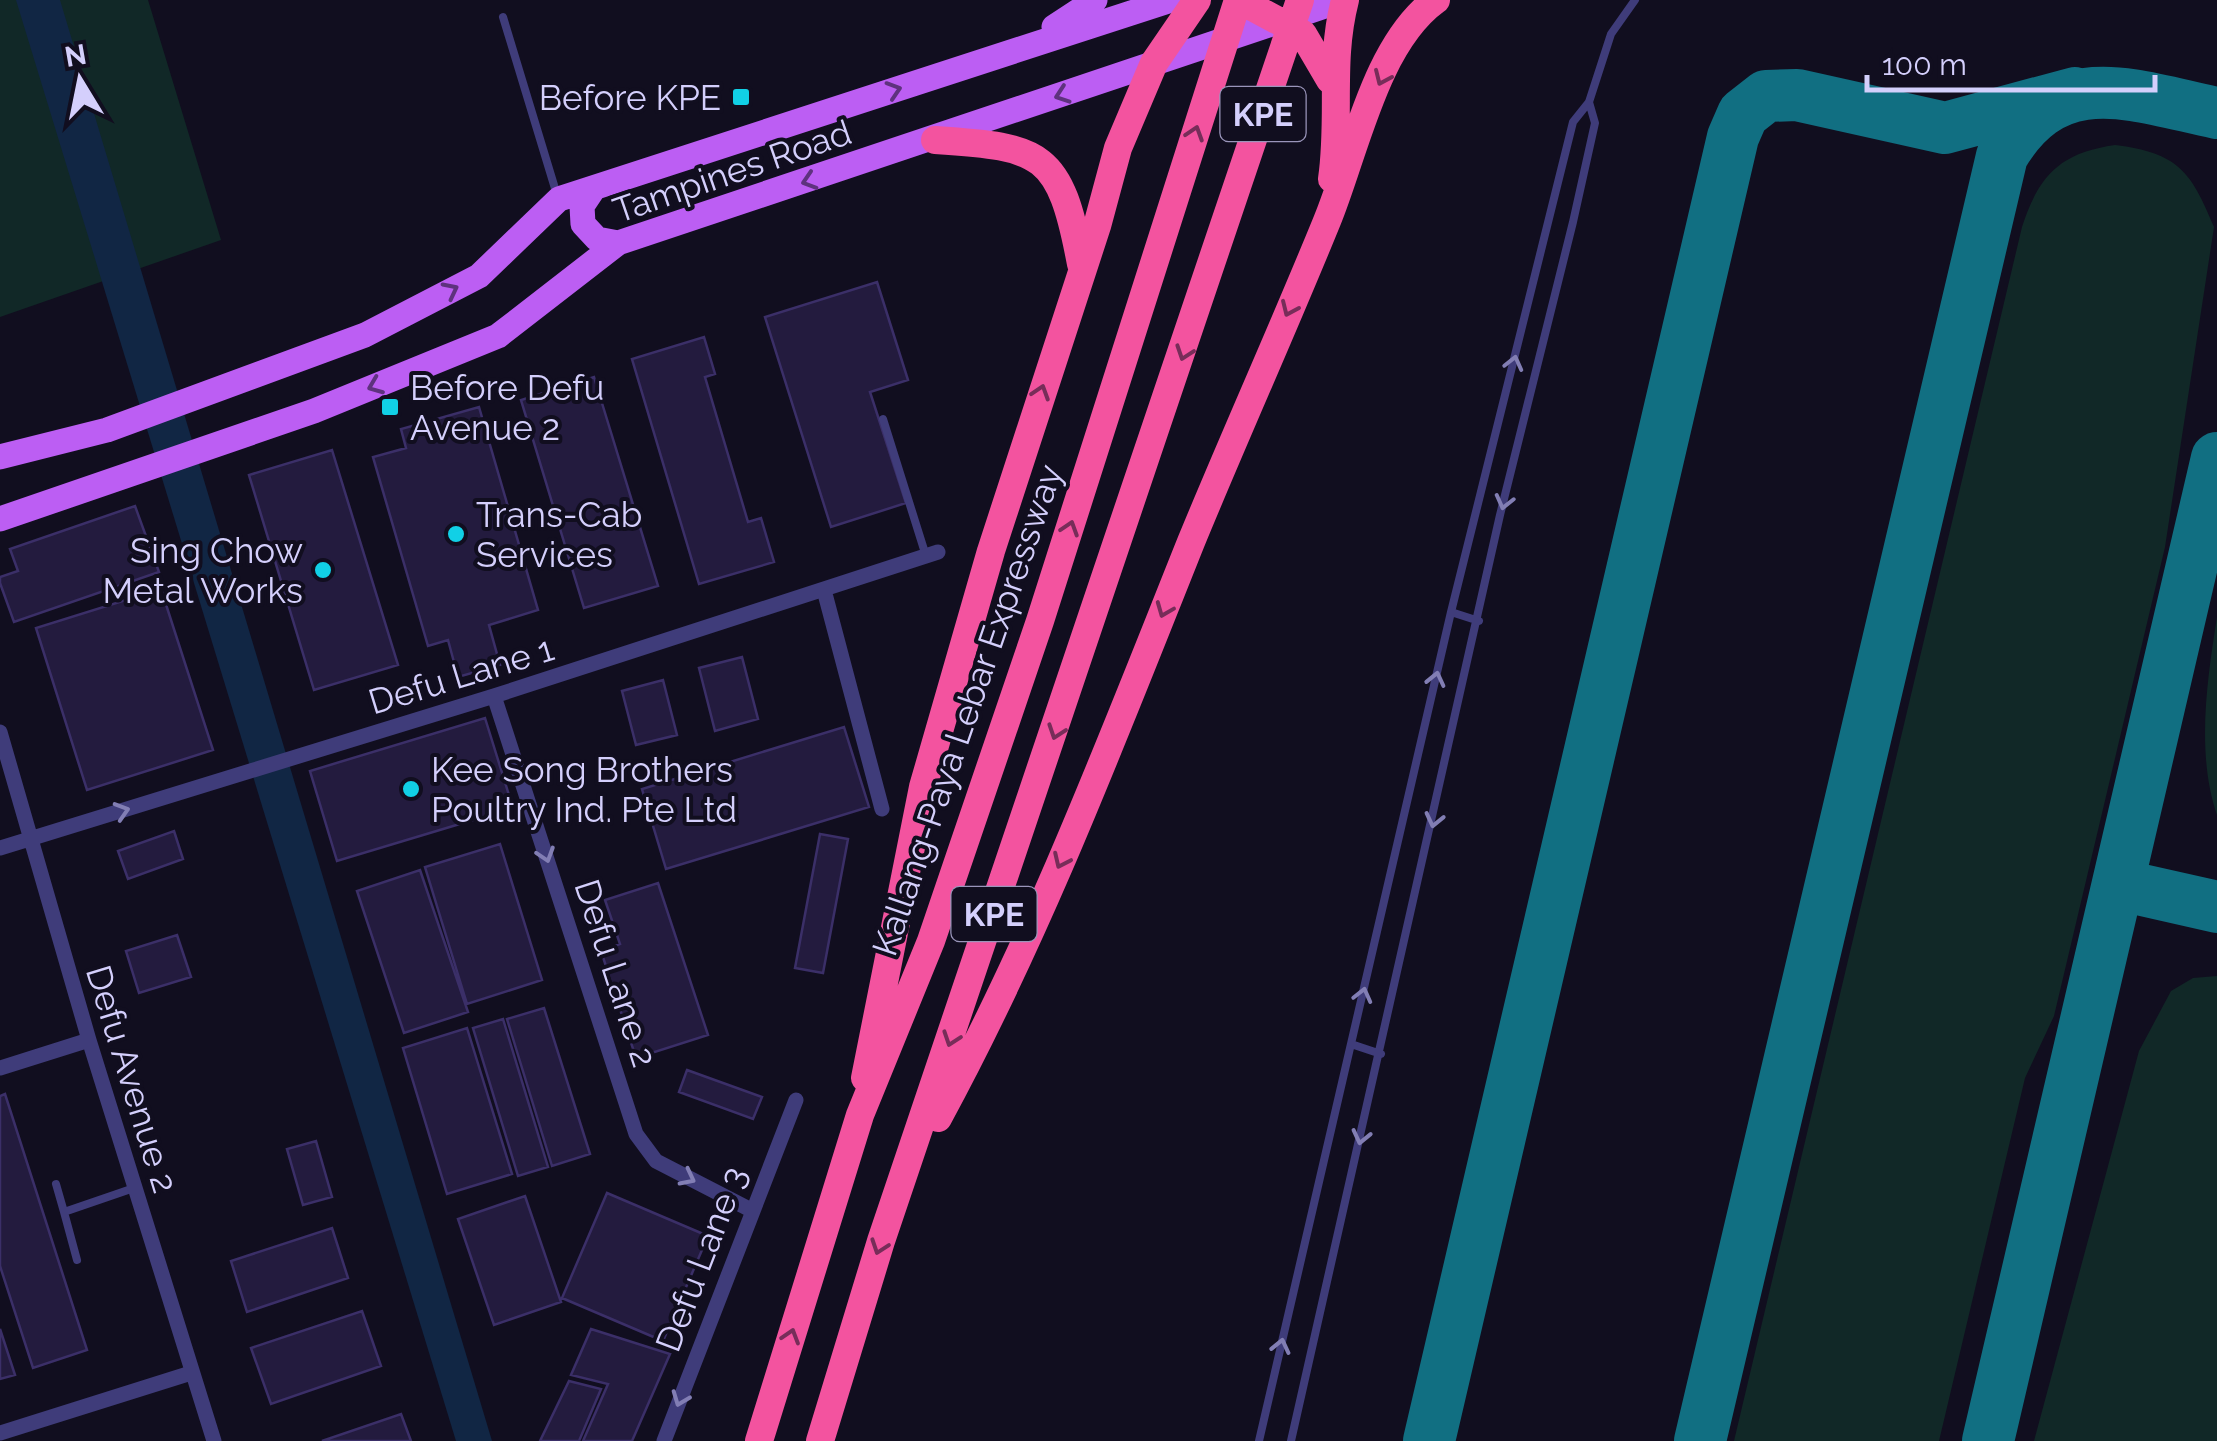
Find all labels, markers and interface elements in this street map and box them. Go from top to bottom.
north arrow [30,30,130,130]
scale bar [1867,30,2154,92]
text: N [62,38,89,74]
text: 100 m [1882,47,1967,82]
one-way arrow [1374,68,1394,86]
place label: Before KPE [539,77,721,118]
one-way arrow [885,81,902,101]
one-way arrow [1054,84,1071,104]
marker: Before KPE [730,86,752,108]
road number: KPE [1220,87,1306,141]
street label: Tampines Road [608,111,856,231]
one-way arrow [1184,125,1204,142]
one-way arrow [801,169,818,189]
one-way arrow [441,283,459,302]
one-way arrow [1281,299,1301,317]
one-way arrow [1175,344,1195,361]
one-way arrow [1503,355,1524,372]
place label: Before Defu Avenue 2 [410,367,604,448]
one-way arrow [367,374,385,394]
one-way arrow [1030,384,1050,401]
marker: Before Defu Avenue 2 [379,396,401,418]
street label: Kallang-Paya Lebar Expressway [864,459,1070,961]
one-way arrow [1494,493,1515,510]
place label: Trans-Cab Services [476,494,642,575]
one-way arrow [1058,521,1078,538]
marker: Trans-Cab Services [445,523,467,545]
place label: Sing Chow Metal Works [102,530,303,611]
marker: Sing Chow Metal Works [312,559,334,581]
one-way arrow [1156,600,1176,617]
street label: Defu Lane 1 [364,627,558,723]
one-way arrow [1424,671,1445,688]
one-way arrow [1047,722,1067,739]
place label: Kee Song Brothers Poultry Ind. Pte Ltd [431,749,737,830]
marker: Kee Song Brothers Poultry Ind. Pte Ltd [400,778,422,800]
one-way arrow [113,802,130,823]
one-way arrow [1425,811,1446,828]
one-way arrow [534,846,555,863]
one-way arrow [1054,851,1074,869]
street label: Defu Lane 2 [566,874,666,1072]
road number: KPE [952,887,1036,941]
street label: Defu Avenue 2 [78,960,186,1198]
one-way arrow [1351,987,1372,1004]
one-way arrow [942,1030,963,1047]
one-way arrow [1352,1128,1373,1145]
street label: Defu Lane 3 [647,1161,755,1357]
one-way arrow [678,1166,696,1185]
one-way arrow [871,1237,891,1254]
one-way arrow [779,1329,800,1346]
one-way arrow [1269,1338,1290,1355]
one-way arrow [671,1390,692,1407]

